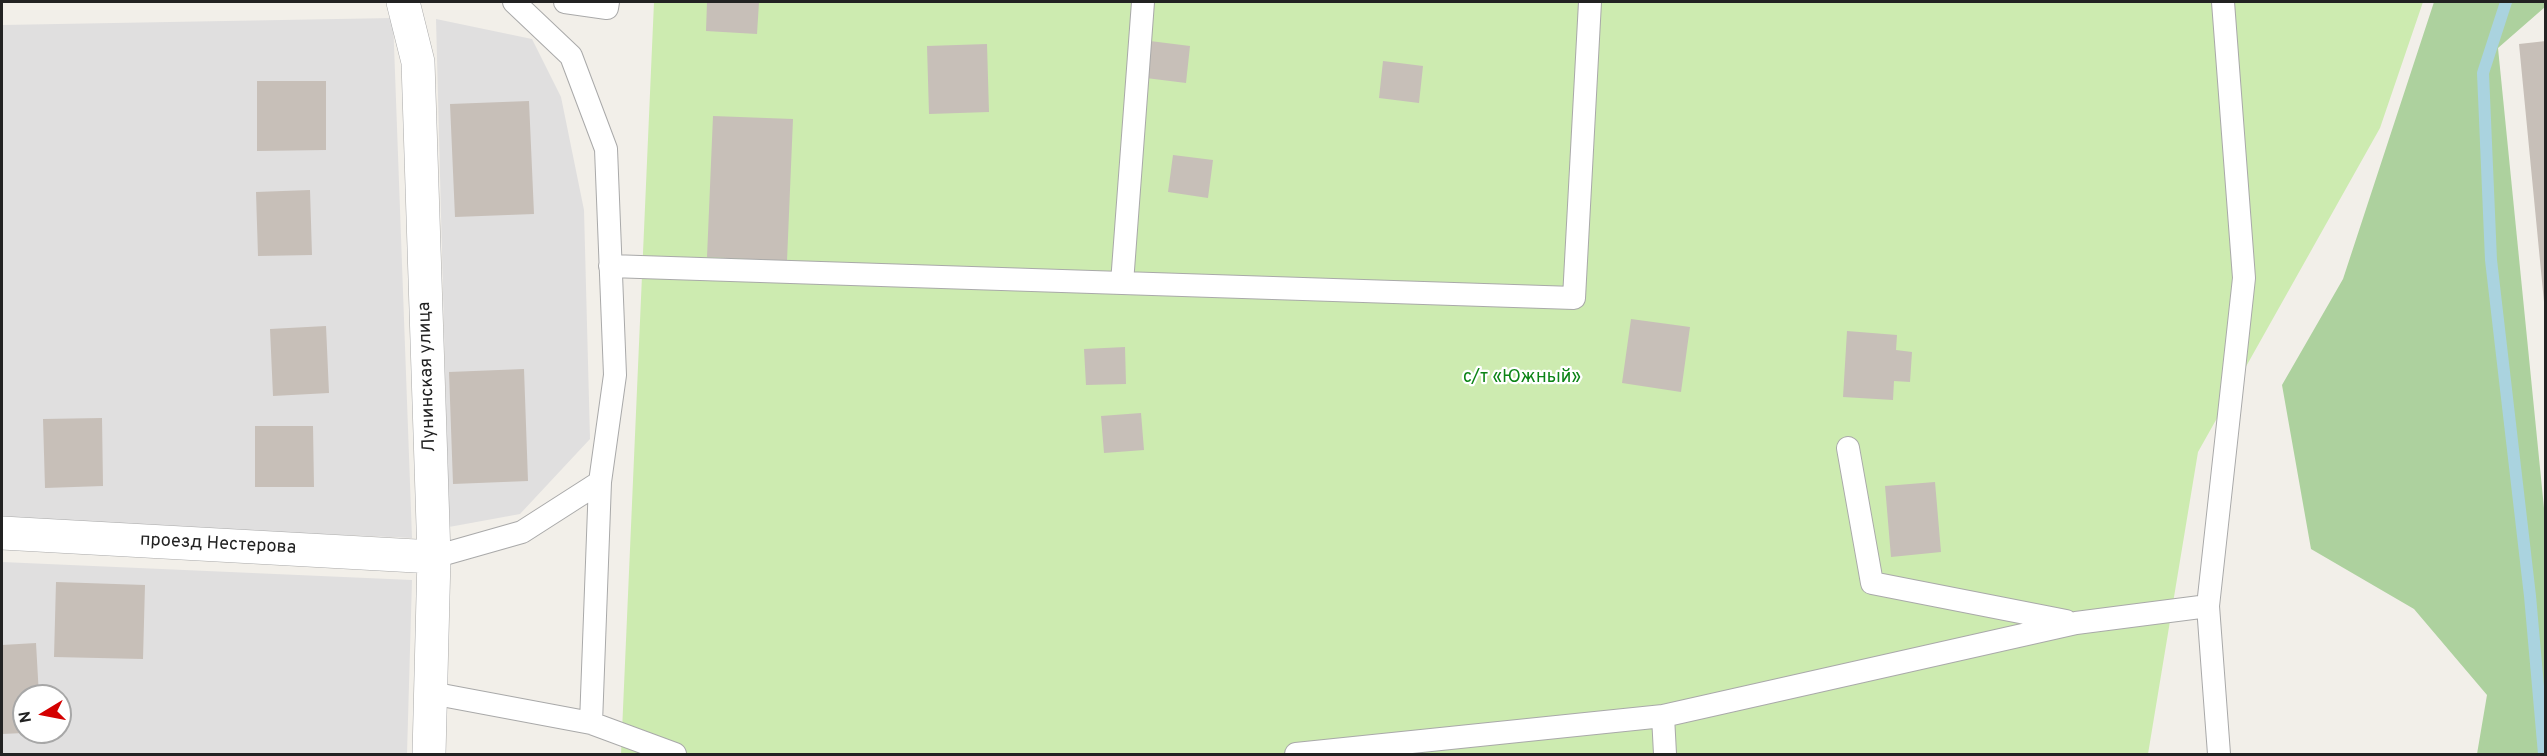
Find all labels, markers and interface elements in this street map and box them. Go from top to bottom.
street label: Лунинская улица [415,301,441,453]
park label: с/т «Южный» [1463,367,1581,389]
street label: проезд Нестерова [139,530,297,560]
north arrow [12,684,72,744]
text: N [15,709,37,724]

